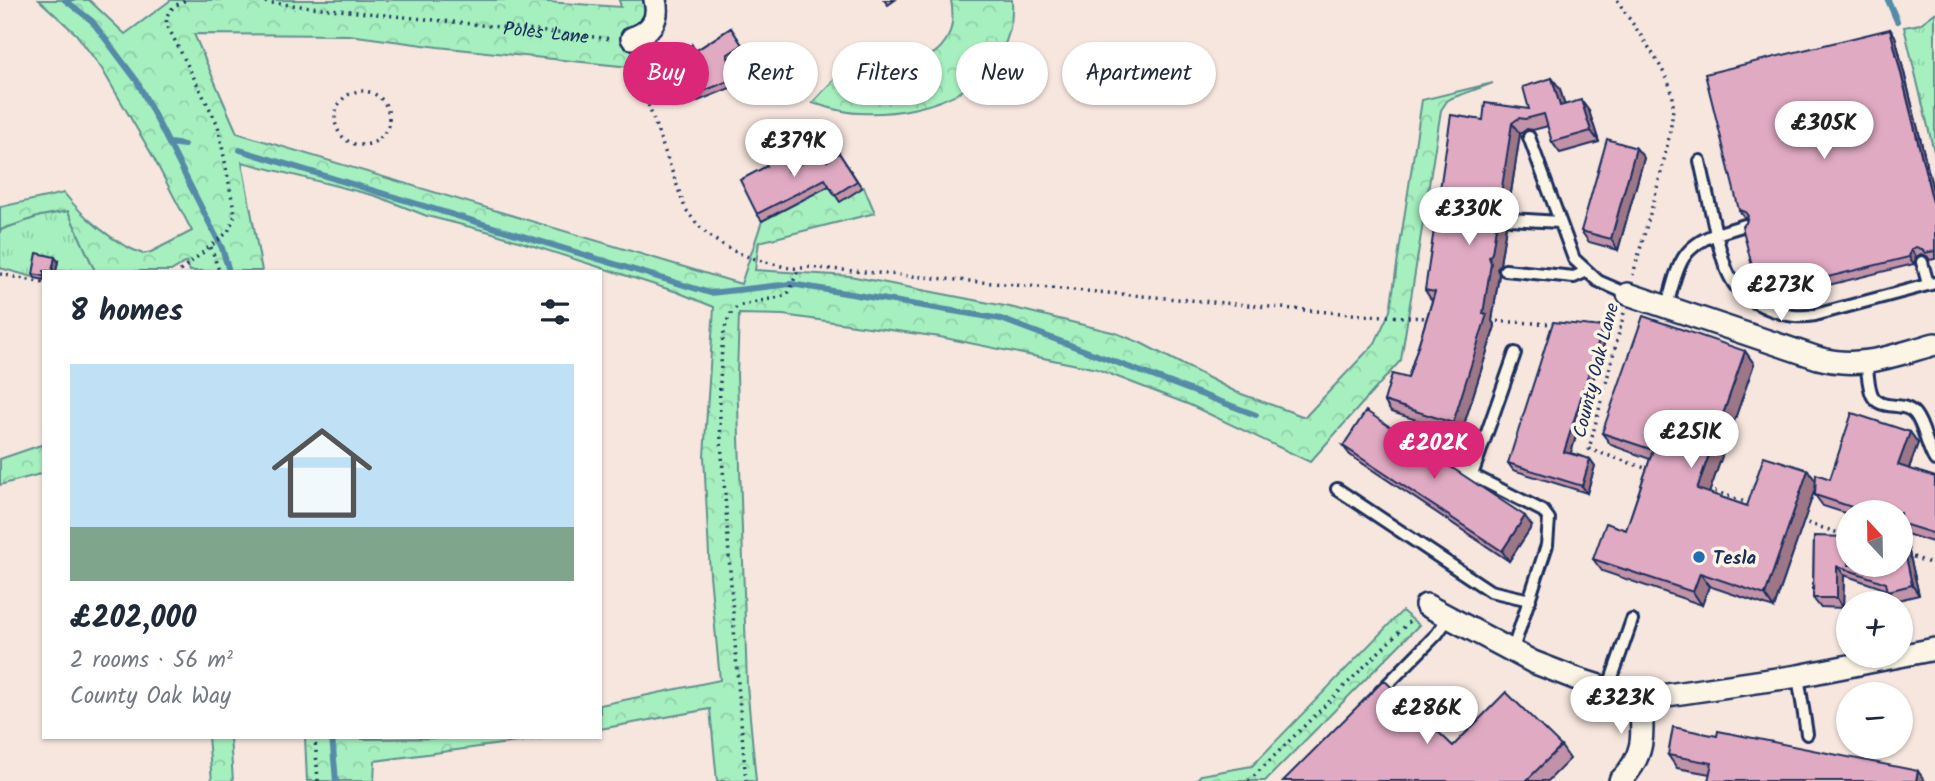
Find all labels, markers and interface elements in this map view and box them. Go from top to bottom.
street label: Poles Lane [502,15,591,53]
chip: Buy [623,42,709,105]
chip: Rent [723,42,818,105]
chip: Filters [832,42,942,105]
chip: New [956,42,1048,105]
chip: Apartment [1062,42,1216,105]
pin: £305K [1775,102,1873,161]
text: £305K [1791,106,1857,142]
pin: £379K [745,120,843,179]
text: £379K [761,124,827,160]
pin: £330K [1420,188,1518,247]
text: £330K [1435,192,1503,228]
pin: £273K [1732,264,1830,323]
text: £273K [1747,268,1815,304]
text: 8 homes [70,288,183,336]
icon: filters [536,293,574,331]
street label: County Oak Lane [1566,299,1628,441]
icon: home [259,410,385,536]
pin: £251K [1642,410,1740,470]
text: £251K [1660,415,1722,451]
pin: £202K [1385,421,1483,481]
text: £202K [1399,426,1469,462]
north arrow [1836,500,1913,578]
map controls [1836,500,1913,759]
place label: Tesla [1713,544,1757,574]
marker: Tesla [1691,549,1707,565]
button: + [1836,591,1913,668]
text: £202,000 [70,595,196,643]
text: 2 rooms · 56 m² [70,643,233,679]
pin: £323K [1572,676,1670,736]
text: County Oak Way [70,679,231,715]
text: £323K [1586,681,1656,717]
button: − [1836,682,1913,759]
pin: £286K [1378,686,1476,746]
text: £286K [1392,691,1462,727]

